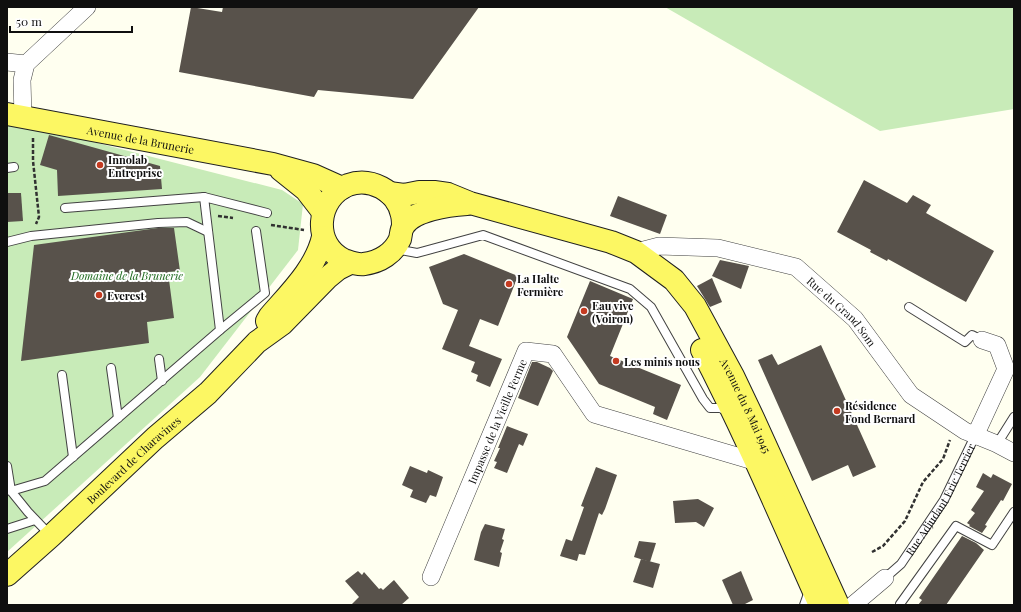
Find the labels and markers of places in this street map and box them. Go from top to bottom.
place label: Innolab Entreprise [108,152,162,180]
marker: Innolab Entreprise [95,160,105,170]
place label: La Halte Fermière [517,271,564,299]
marker: La Halte Fermière [504,279,514,289]
place label: Everest [107,288,144,303]
marker: Everest [94,290,104,300]
place label: Eau vive (Voiron) [592,298,634,326]
marker: Eau vive (Voiron) [579,306,589,316]
place label: Les minis nous [624,354,700,369]
marker: Les minis nous [611,356,621,366]
place label: Résidence Fond Bernard [845,398,916,426]
marker: Résidence Fond Bernard [832,406,842,416]

